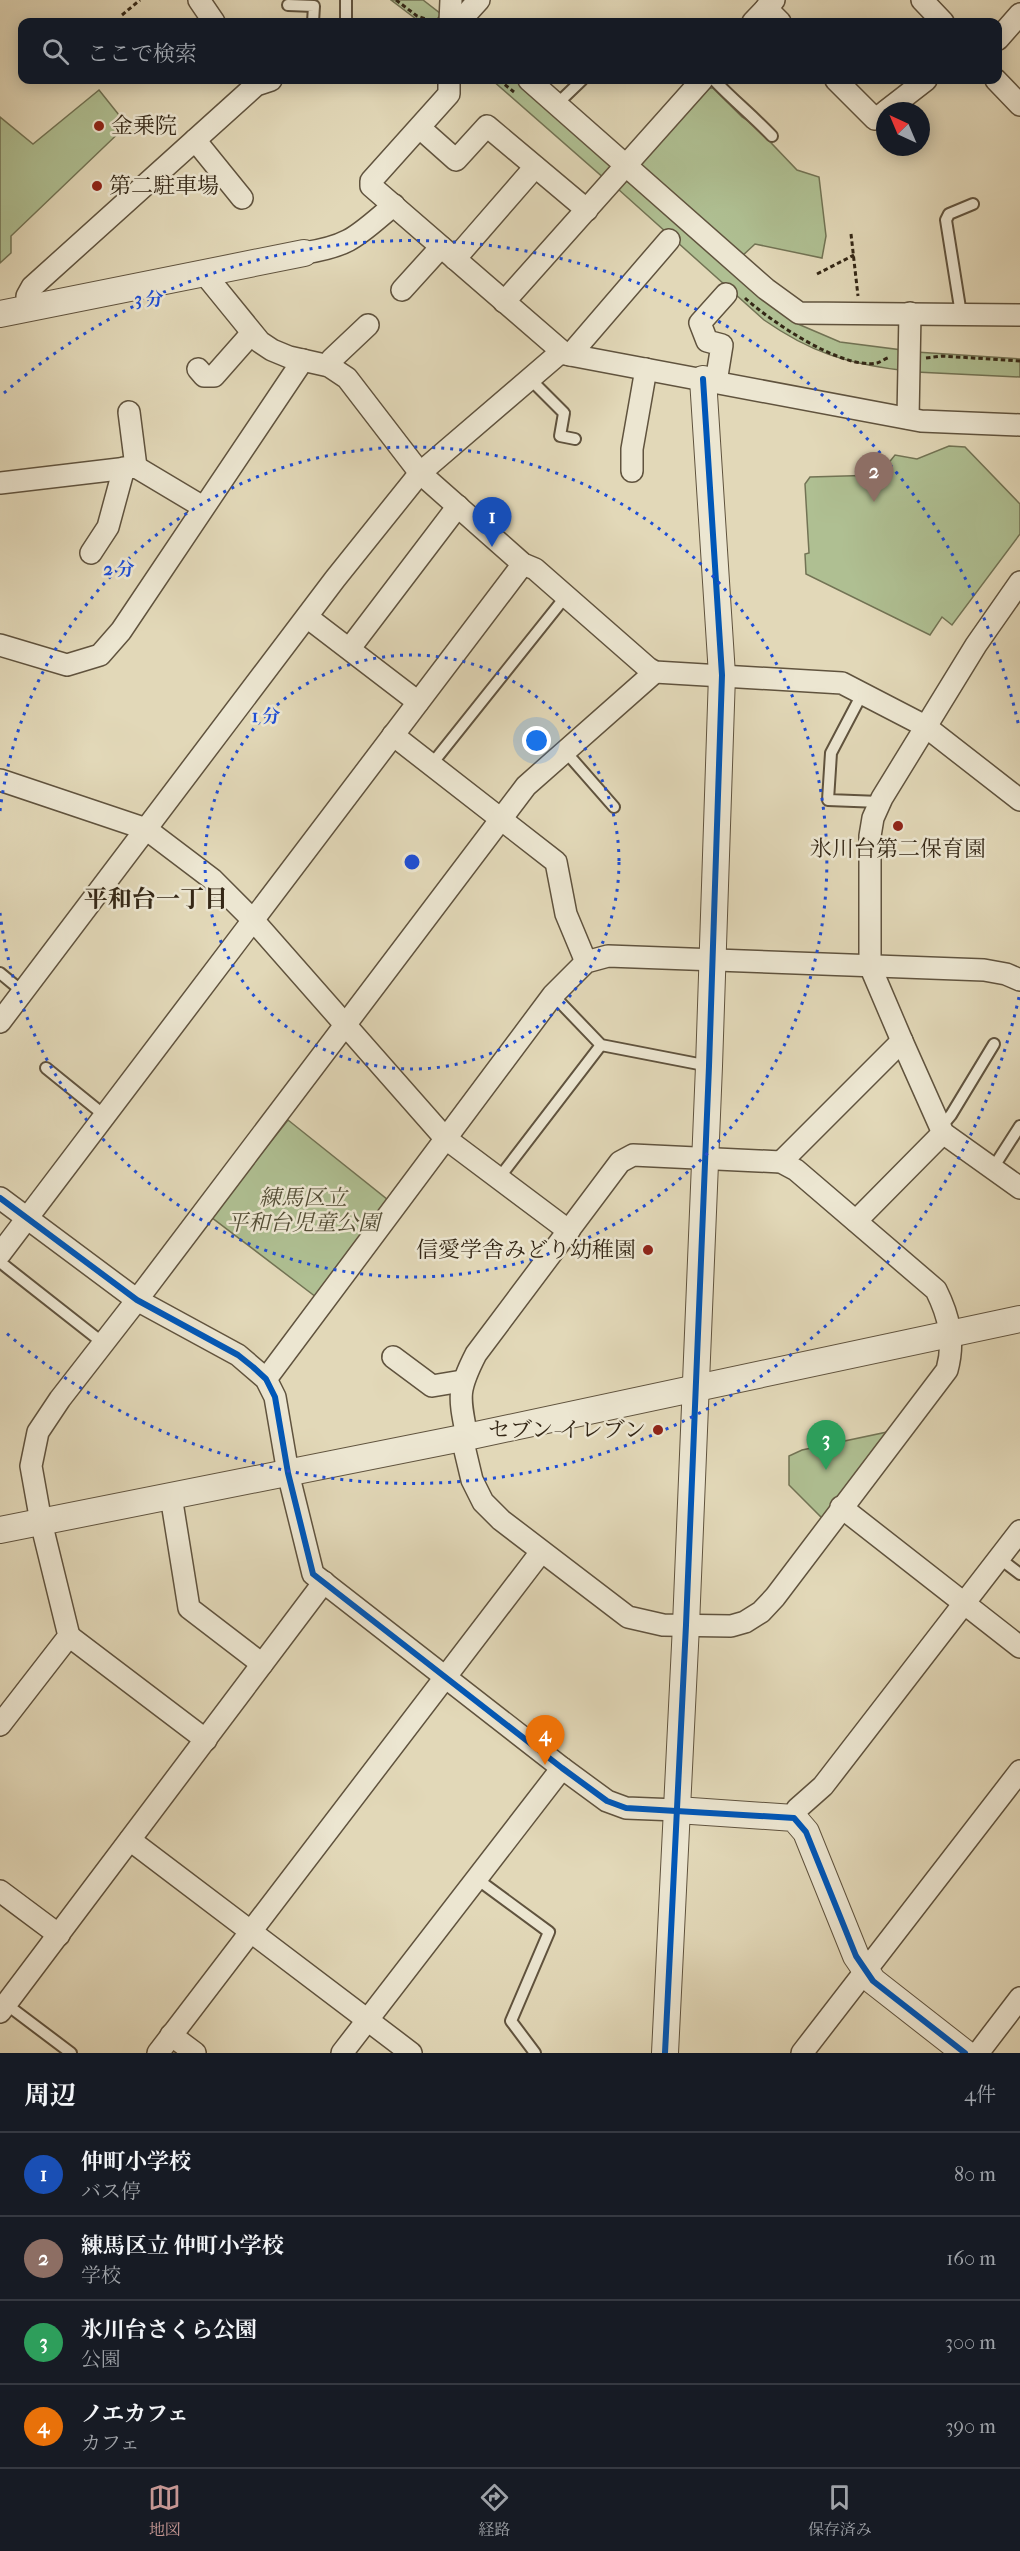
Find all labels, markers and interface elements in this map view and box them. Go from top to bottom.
search box [18,18,1002,84]
icon: search [39,35,72,68]
text: ここで検索 [87,41,197,67]
north arrow [876,102,930,156]
place label: 金乗院 [111,113,177,139]
marker: 金乗院 [92,119,106,133]
place label: 第二駐車場 [109,173,219,199]
marker: 第二駐車場 [90,179,104,193]
text: 3 分 [134,289,164,310]
pin: 2 [854,452,894,502]
pin: 1 [472,498,512,547]
text: 2 分 [103,559,135,580]
text: 1 分 [252,706,280,727]
your location [522,726,551,755]
marker: 氷川台第二保育園 [891,819,905,833]
place label: 氷川台第二保育園 [810,836,986,862]
centre of rings [402,852,422,872]
district label: 平和台一丁目 [84,885,228,913]
park label: 練馬区立 平和台児童公園 [226,1185,383,1236]
place label: 信愛学舎みどり幼稚園 [416,1237,636,1263]
marker: 信愛学舎みどり幼稚園 [641,1243,655,1257]
place label: セブン-イレブン [488,1417,646,1443]
pin: 3 [806,1420,846,1470]
marker: セブン-イレブン [651,1423,665,1437]
pin: 4 [526,1716,564,1765]
text: 周辺 [24,2080,76,2111]
text: 4件 [964,2083,996,2106]
text: 仲町小学校 [81,2149,191,2175]
text: 1 [40,2163,47,2186]
text: 80 m [954,2163,996,2186]
text: バス停 [81,2180,141,2203]
text: 練馬区立 仲町小学校 [81,2233,284,2259]
text: 2 [38,2247,49,2270]
text: 160 m [946,2247,996,2270]
text: 学校 [81,2264,121,2287]
text: 氷川台さくら公園 [81,2317,257,2343]
text: 3 [39,2331,48,2354]
text: 300 m [945,2331,996,2354]
text: 公園 [81,2348,121,2371]
text: ノエカフェ [81,2401,189,2427]
text: 4 [38,2415,49,2438]
text: 390 m [945,2415,996,2438]
text: カフェ [81,2432,140,2455]
tab: 地図 [148,2481,181,2540]
tab: 経路 [478,2481,511,2540]
tab: 保存済み [808,2481,872,2540]

